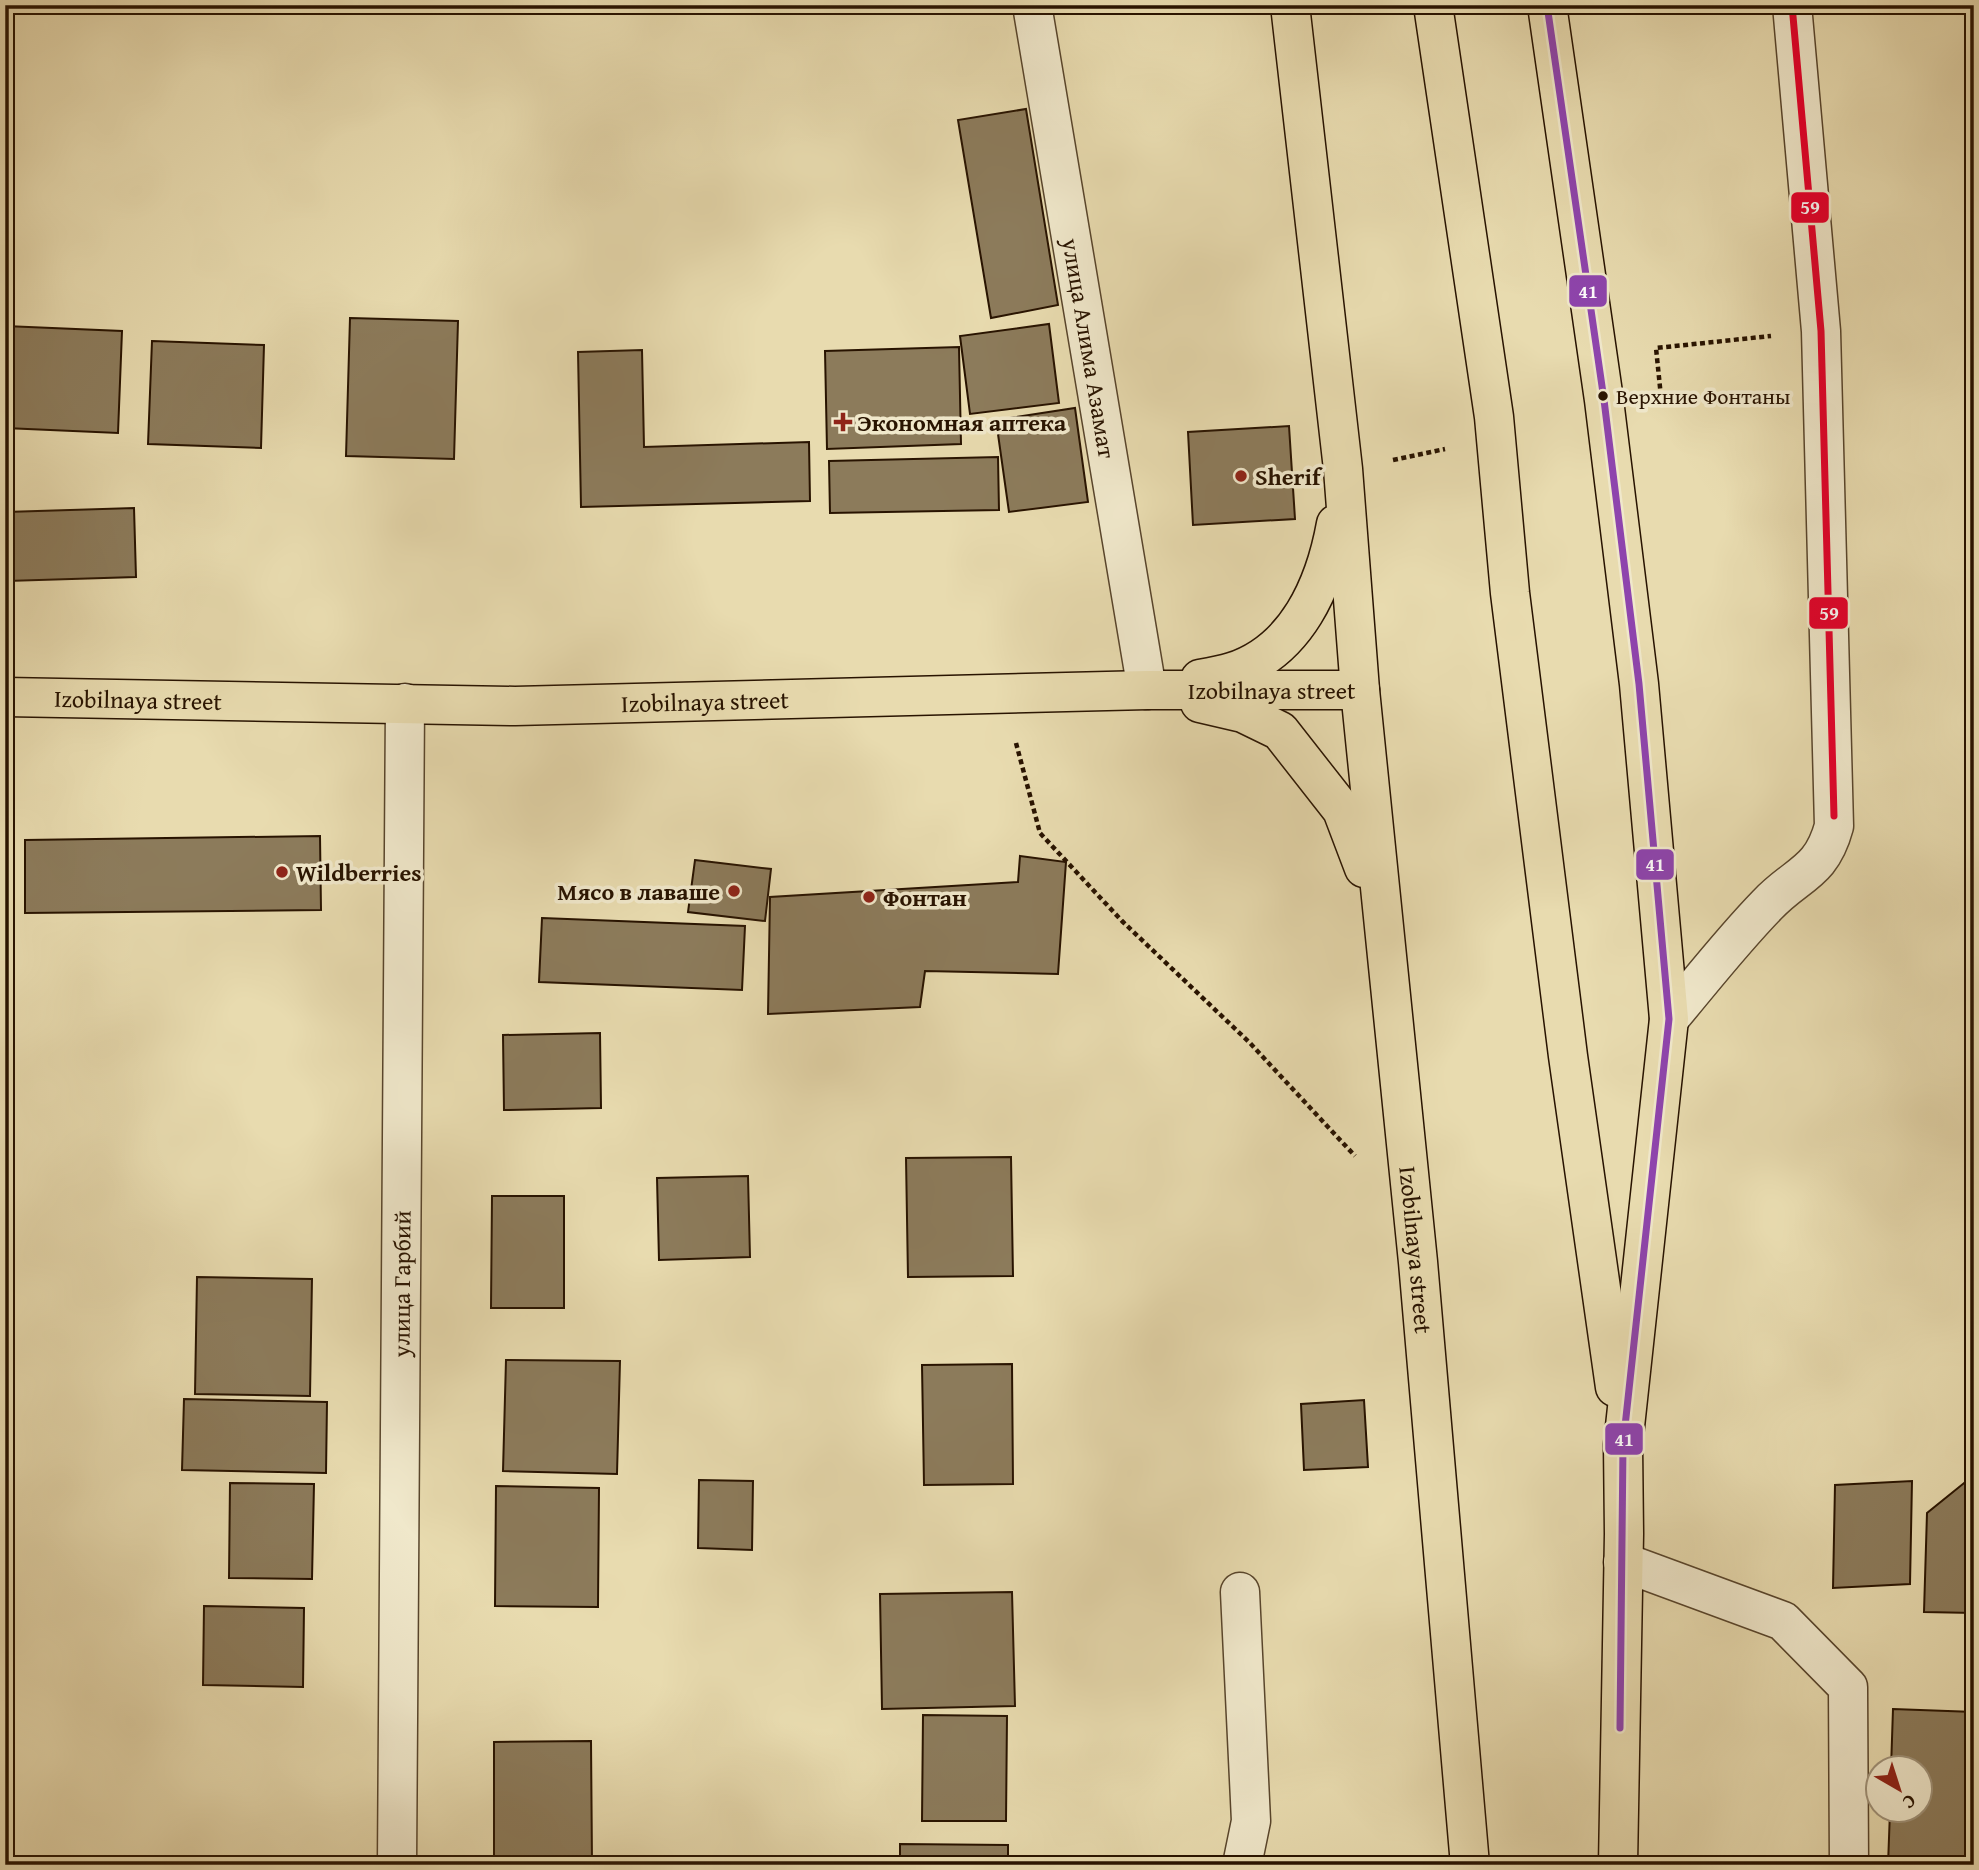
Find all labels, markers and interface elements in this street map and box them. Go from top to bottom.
line badge: 59 [1790,191,1830,224]
text: 59 [1800,193,1820,221]
street label: улица Алима Азамат [1054,235,1125,461]
line badge: 41 [1568,274,1608,308]
text: 41 [1578,277,1598,305]
place label: Верхние Фонтаны [1616,380,1790,412]
marker: Верхние Фонтаны [1596,389,1610,403]
place label: Экономная аптека [857,405,1067,440]
marker: Экономная аптека [835,414,851,430]
place label: Sherif [1255,459,1323,494]
marker: Sherif [1233,468,1249,484]
line badge: 59 [1808,596,1849,630]
text: 59 [1819,599,1839,627]
street label: Izobilnaya street [1188,673,1356,708]
street label: Izobilnaya street [54,680,223,718]
street label: Izobilnaya street [621,682,790,721]
line badge: 41 [1635,848,1675,881]
text: 41 [1645,850,1665,878]
place label: Wildberries [296,855,422,890]
marker: Wildberries [274,864,290,880]
place label: Мясо в лаваше [557,874,720,909]
place label: Фонтан [883,880,967,915]
marker: Мясо в лаваше [726,883,742,899]
marker: Фонтан [861,889,877,905]
street label: Izobilnaya street [1391,1165,1442,1335]
street label: улица Гарбий [383,1210,419,1359]
line badge: 41 [1604,1422,1644,1456]
text: 41 [1614,1425,1634,1453]
north arrow [1864,1755,1934,1825]
text: С [1897,1788,1923,1817]

